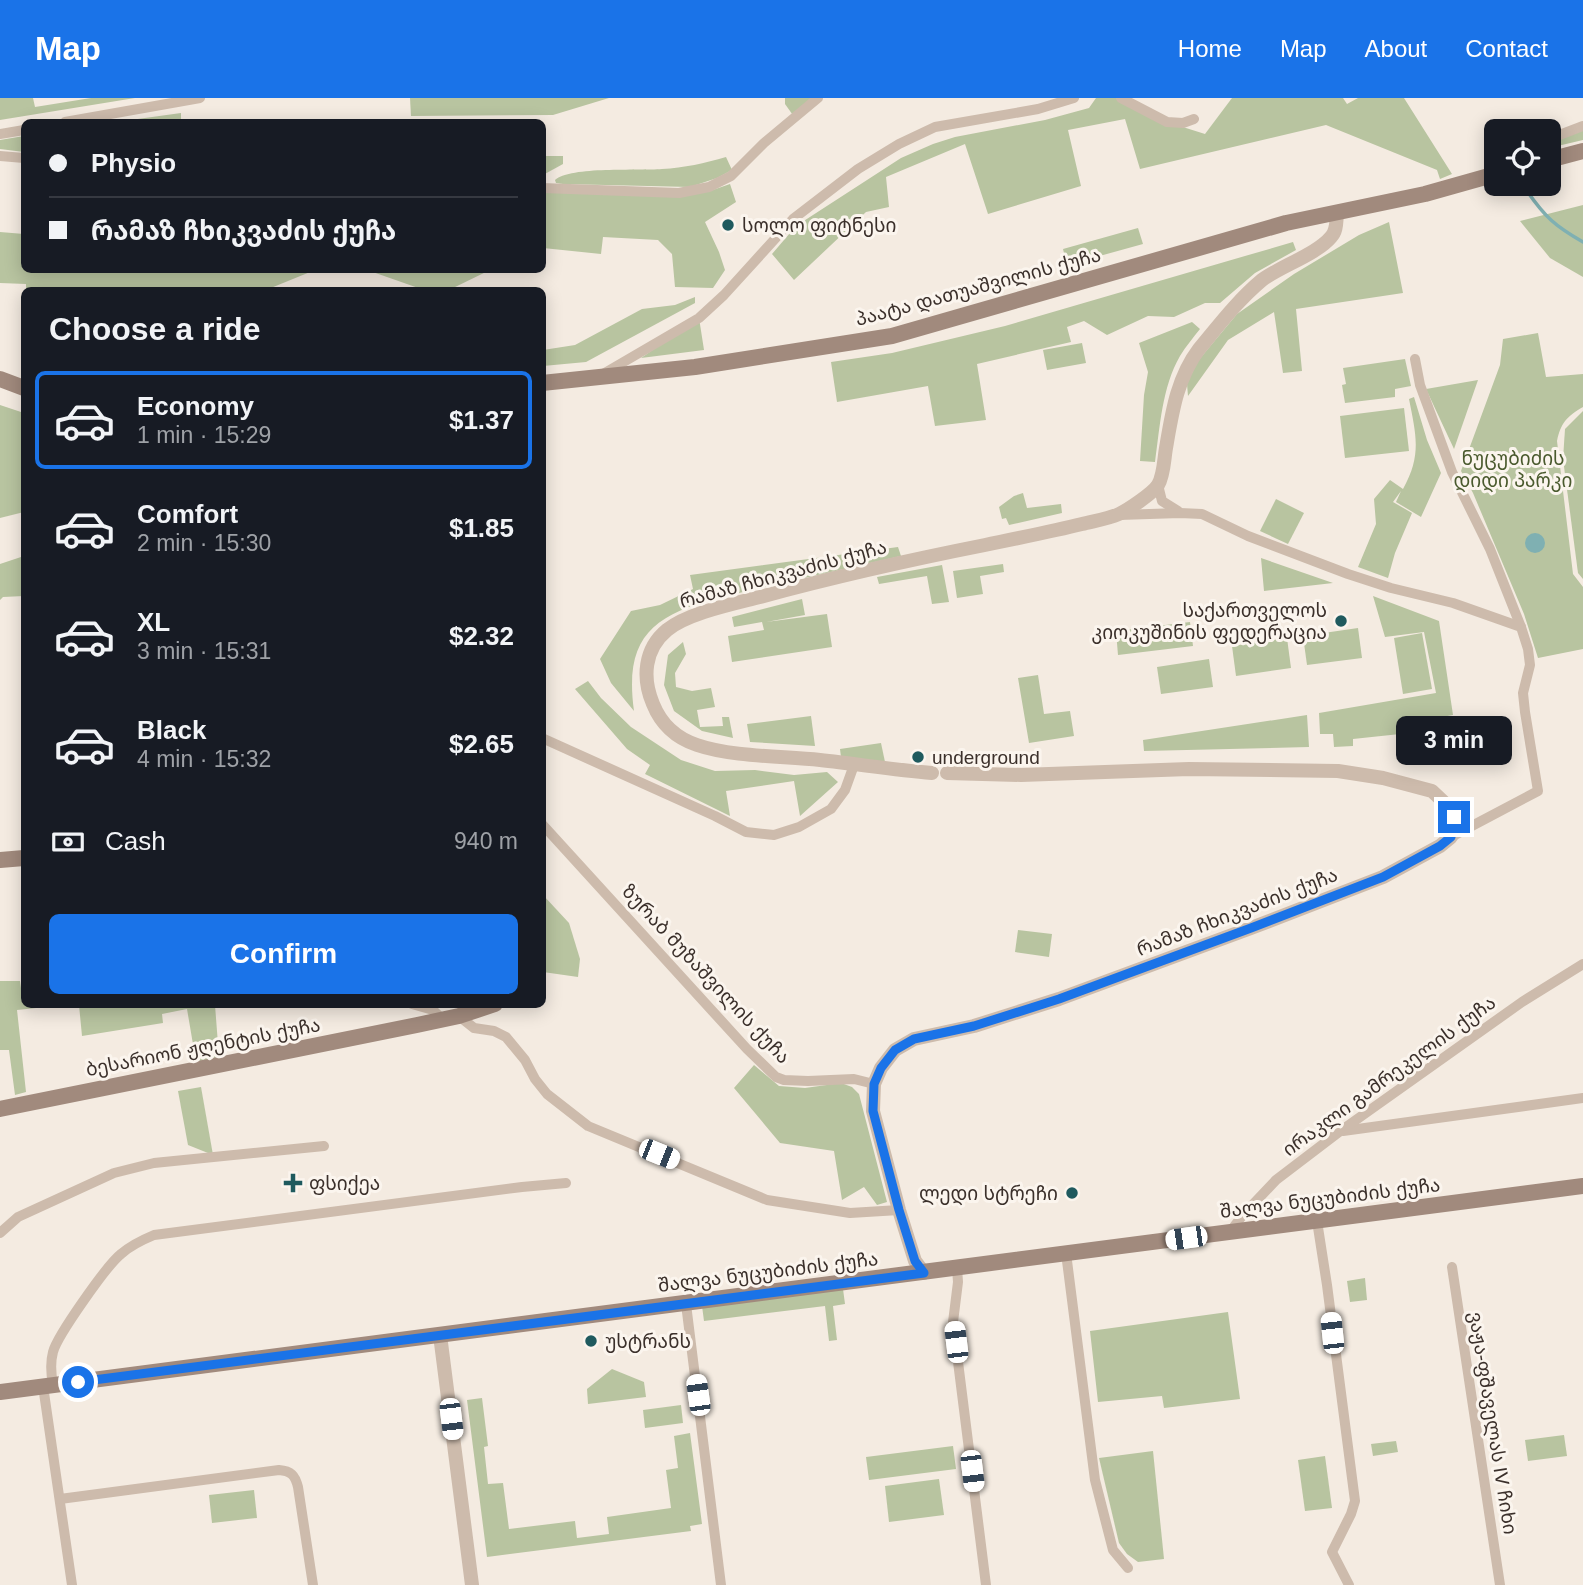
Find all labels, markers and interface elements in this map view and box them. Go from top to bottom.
text: Map [35,30,101,67]
text: Home [1178,35,1242,62]
text: Map [1280,35,1327,62]
text: About [1365,35,1427,62]
text: Contact [1465,35,1548,62]
map controls [1484,119,1561,196]
button: locate [1484,119,1561,196]
text: Physio [91,148,176,178]
place label: სოლო ფიტნესი [742,215,896,238]
text: რამაზ ჩხიკვაძის ქუჩა [91,216,396,246]
marker: სოლო ფიტნესი [720,217,736,233]
street label: პაატა დათუაშვილის ქუჩა [853,244,1104,332]
text: Choose a ride [49,311,261,347]
icon: car [53,389,116,452]
text: Economy [137,391,254,421]
text: $1.37 [449,405,514,435]
text: 1 min · 15:29 [137,422,271,448]
park label: ნუცუბიძის დიდი პარკი [1454,448,1572,493]
icon: car [53,497,116,560]
text: Comfort [137,499,238,529]
text: $1.85 [449,513,514,543]
text: 2 min · 15:30 [137,530,271,556]
street label: რამაზ ჩხიკვაძის ქუჩა [677,536,889,613]
place label: საქართველოს კიოკუშინის ფედერაცია [1091,600,1327,645]
icon: car [53,605,116,668]
text: XL [137,607,170,637]
marker: საქართველოს კიოკუშინის ფედერაცია [1333,613,1349,629]
text: $2.32 [449,621,514,651]
text: 3 min · 15:31 [137,638,271,664]
icon: car [53,713,116,776]
text: Black [137,715,206,745]
callout: 3 min [1396,716,1512,764]
text: 3 min [1424,727,1484,753]
text: $2.65 [449,729,514,759]
text: 4 min · 15:32 [137,746,271,772]
place label: underground [932,747,1040,768]
marker: underground [910,749,926,765]
route end [1438,801,1470,833]
icon: cash [49,823,87,861]
text: Cash [105,826,166,856]
text: 940 m [454,828,518,854]
street label: რამაზ ჩხიკვაძის ქუჩა [1134,864,1341,961]
street label: ზურაბ მუზაშვილის ქუჩა [616,880,794,1069]
button: Confirm [49,914,518,994]
street label: ირაკლი გამრეკელის ქუჩა [1278,992,1501,1162]
street label: ბესარიონ ჟღენტის ქუჩა [84,1014,322,1082]
car [636,1136,683,1172]
marker: ფსიქეა [283,1173,303,1193]
place label: ფსიქეა [309,1173,380,1195]
street label: შალვა ნუცუბიძის ქუჩა [1219,1174,1442,1224]
place label: ლედი სტრეჩი [919,1183,1058,1206]
marker: ლედი სტრეჩი [1064,1185,1080,1201]
car [1164,1225,1209,1251]
street label: შალვა ნუცუბიძის ქუჩა [657,1248,880,1298]
street label: ვაჟა-ფშაველას IV ჩიხი [1463,1310,1521,1536]
car [1320,1311,1345,1355]
car [944,1320,969,1364]
place label: უსტრანს [605,1331,691,1353]
marker: უსტრანს [583,1333,599,1349]
route start [62,1366,94,1398]
car [685,1373,712,1417]
car [439,1397,464,1441]
car [960,1449,985,1493]

